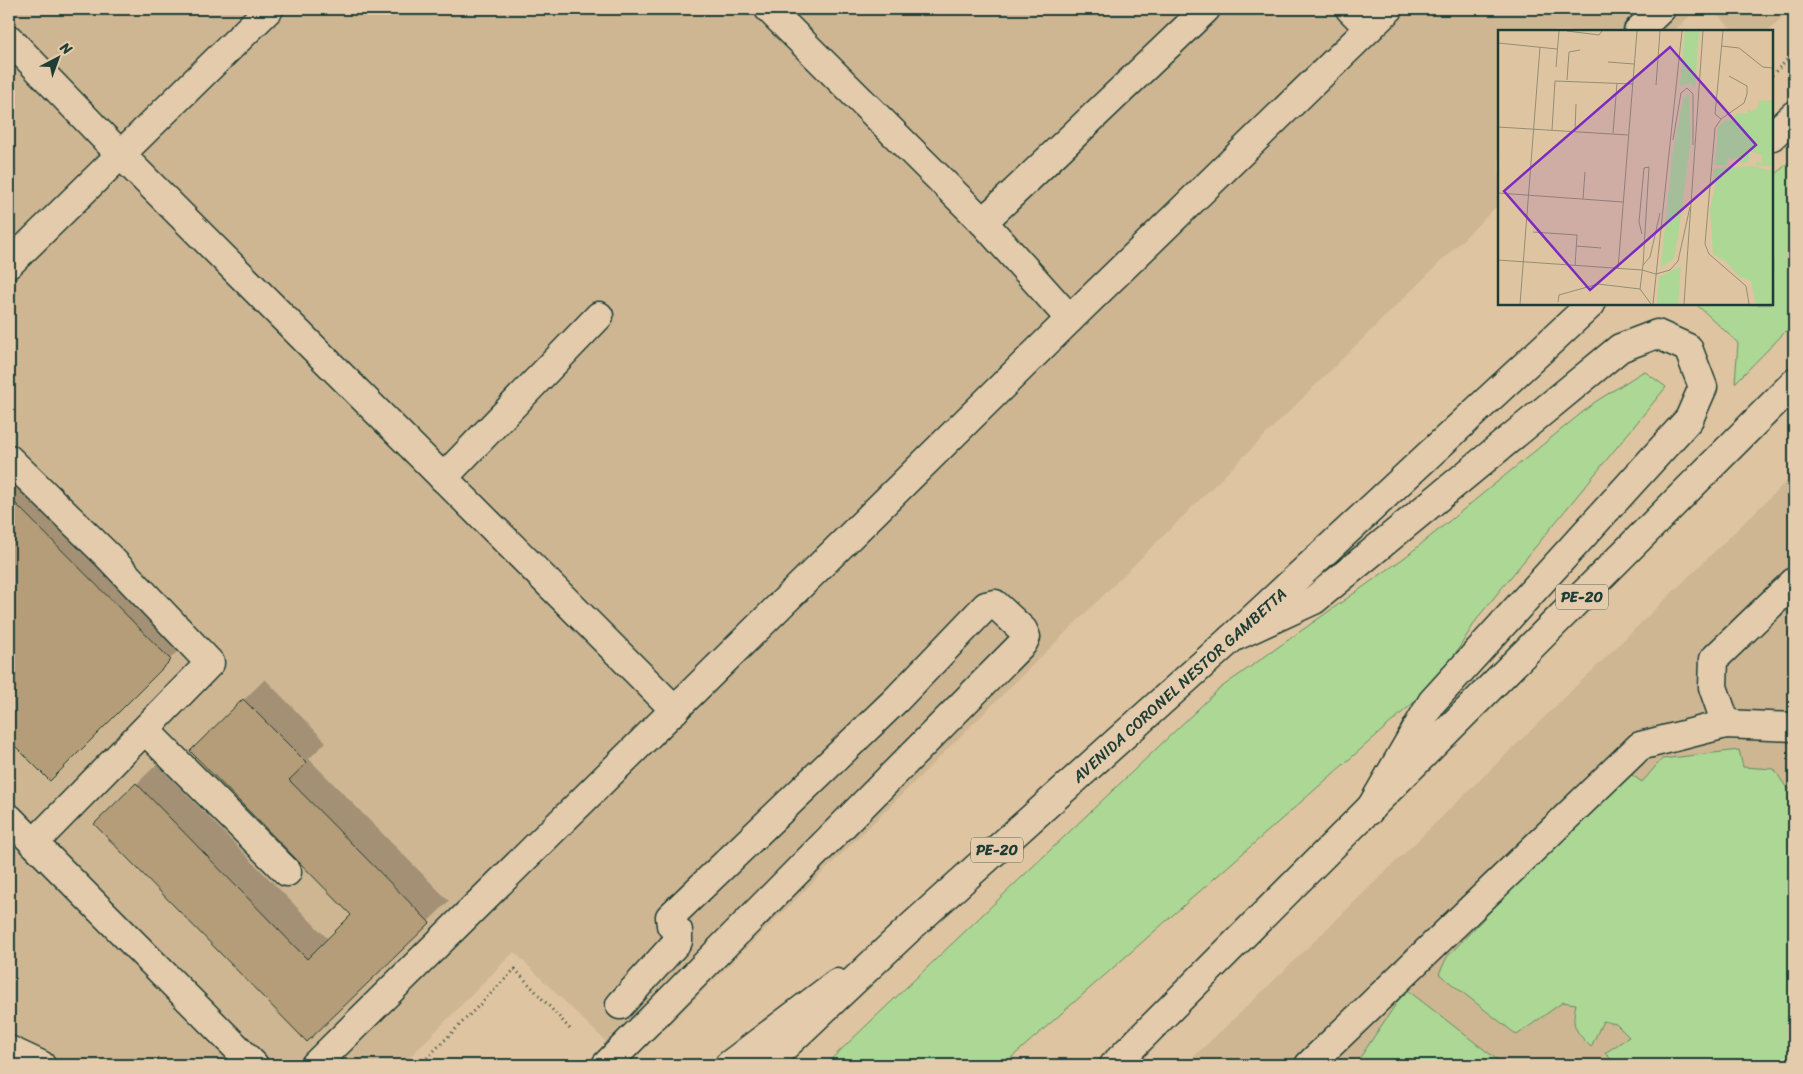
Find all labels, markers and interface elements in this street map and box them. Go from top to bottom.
inset map [1498,30,1773,305]
north arrow [32,32,82,82]
text: N [54,35,78,61]
street label: AVENIDA CORONEL NESTOR GAMBETTA [1064,581,1294,791]
road number: PE-20 [1556,584,1608,610]
road number: PE-20 [971,838,1023,862]

